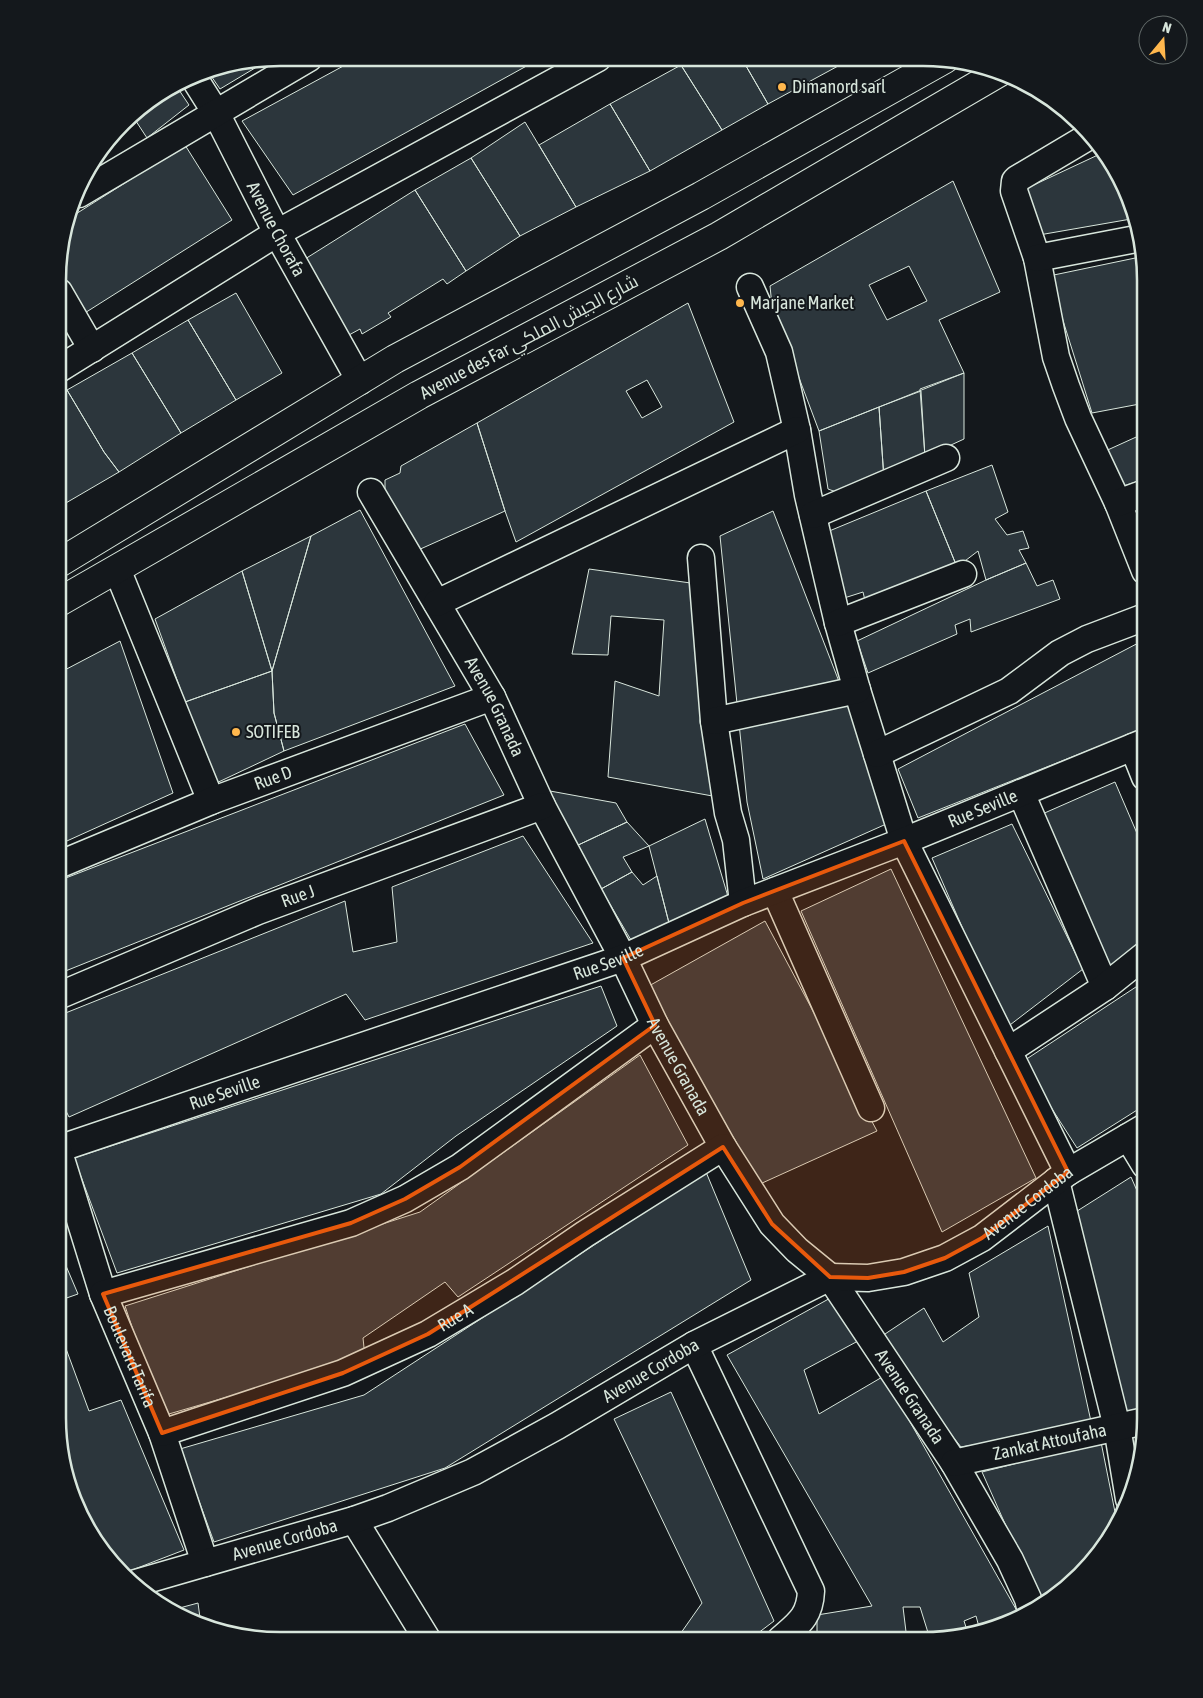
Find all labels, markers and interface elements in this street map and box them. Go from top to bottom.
north arrow [1138,15,1188,65]
text: N [1161,19,1173,37]
place label: Dimanord sarl [792,76,886,97]
marker: Dimanord sarl [776,81,788,93]
street label: Avenue Chorafa [243,178,310,280]
street label: Avenue des Far شارع الجيش الملكي [416,270,643,407]
place label: Marjane Market [750,292,854,313]
marker: Marjane Market [734,297,746,309]
street label: Avenue Granada [461,653,529,760]
place label: SOTIFEB [246,721,300,742]
marker: SOTIFEB [230,726,242,738]
street label: Rue D [251,761,295,794]
street label: Rue Seville [945,785,1020,832]
street label: Rue J [278,880,318,911]
street label: Rue Seville [570,939,646,984]
street label: Avenue Granada [643,1014,714,1119]
street label: Rue Seville [187,1071,263,1114]
street label: Avenue Cordoba [978,1161,1077,1244]
street label: Rue A [434,1299,477,1336]
street label: Boulevard Tarifa [99,1303,161,1410]
street label: Avenue Cordoba [599,1334,702,1407]
street label: Avenue Granada [871,1345,949,1448]
street label: Zankat Attoufaha [991,1419,1108,1464]
street label: Avenue Cordoba [230,1514,340,1565]

